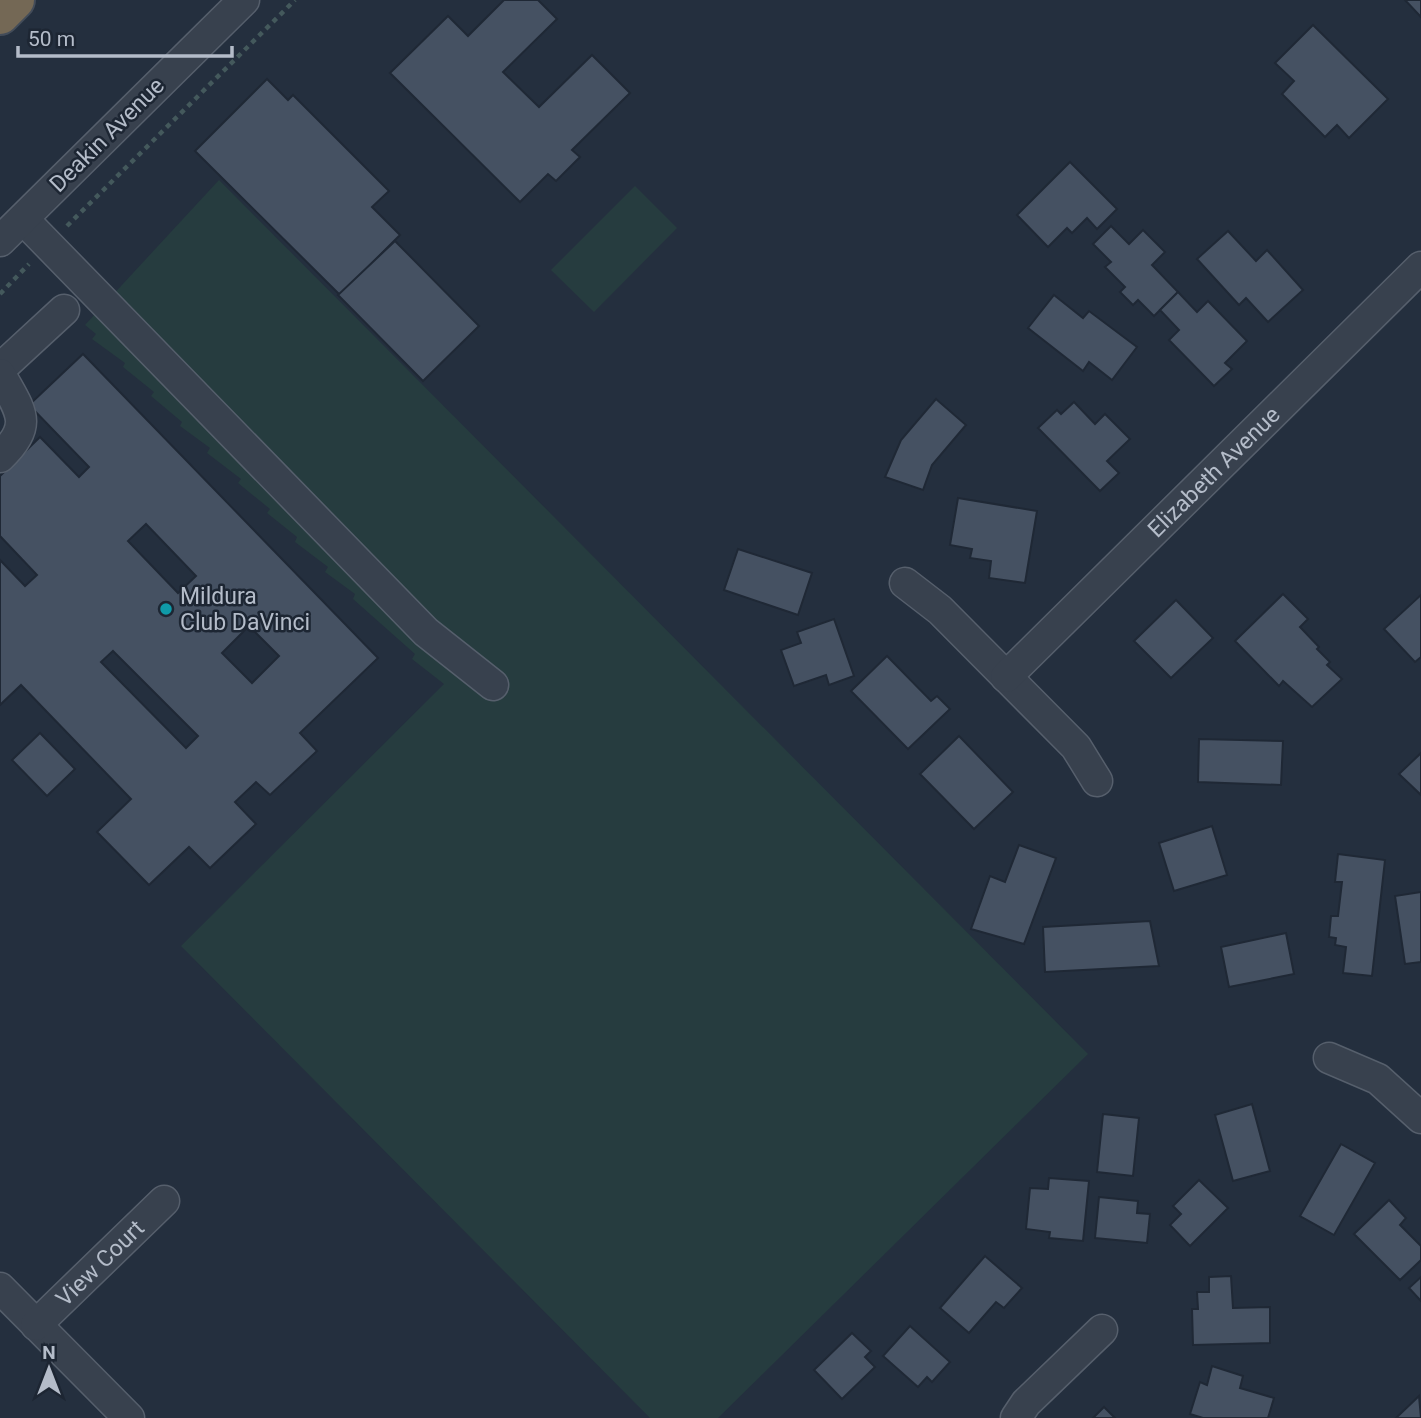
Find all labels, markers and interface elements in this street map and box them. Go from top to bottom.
scale bar [18,14,231,58]
text: 50 m [28,27,75,51]
street label: Deakin Avenue [44,72,170,198]
street label: Elizabeth Avenue [1142,401,1285,543]
place label: Mildura Club DaVinci [180,583,310,636]
marker: Mildura Club DaVinci [158,601,174,617]
street label: View Court [50,1214,150,1312]
north arrow [14,1334,84,1404]
text: N [42,1341,56,1364]

